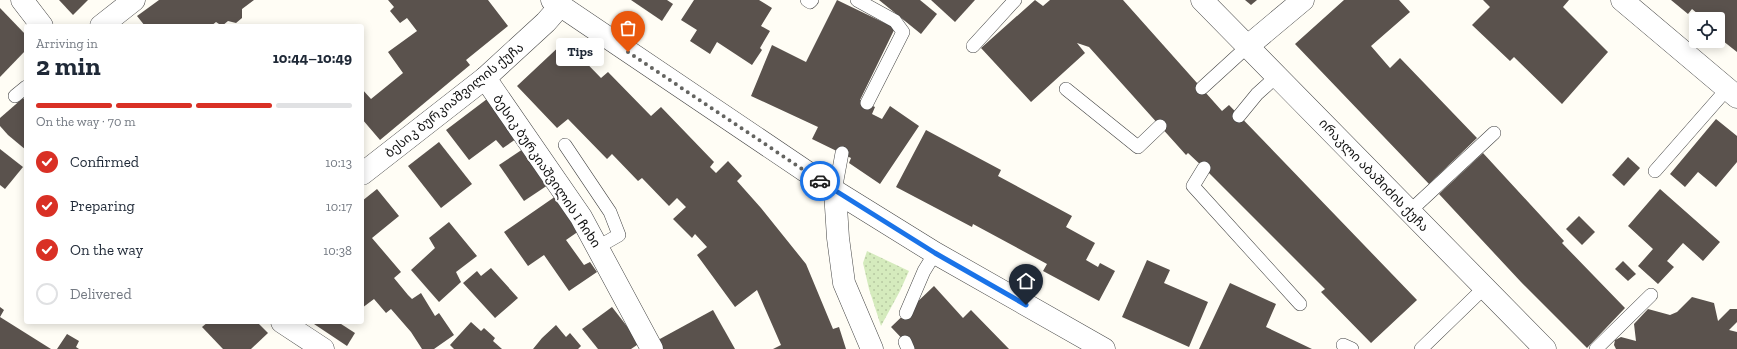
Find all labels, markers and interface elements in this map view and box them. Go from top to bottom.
pin [611,11,645,52]
map controls [1689,12,1725,48]
button: locate [1689,12,1725,48]
icon: bag [617,17,639,39]
text: Arriving in [36,36,98,51]
callout: Tips [556,38,604,66]
street label: ბესიკ ბურკიაშვილის ქუჩა [382,39,527,161]
text: Tips [567,44,593,59]
text: 10:44–10:49 [273,49,352,67]
text: 2 min [36,50,101,82]
street label: ბესიკ ბურკიაშვილის I ჩიხი [489,92,604,251]
text: On the way · 70 m [36,114,136,129]
street label: ირაკლი აბაშიძის ქუჩა [1315,115,1432,235]
icon: check [36,151,58,173]
text: Confirmed [70,153,139,171]
text: 10:13 [325,155,352,170]
courier [800,161,840,201]
icon: car [809,170,831,192]
icon: check [36,195,58,217]
text: Preparing [70,197,135,215]
text: 10:17 [326,199,352,214]
icon: check [36,239,58,261]
text: On the way [70,241,143,259]
text: 10:38 [323,243,352,258]
pin [1009,264,1043,305]
icon: home [1015,270,1037,292]
text: Delivered [70,285,132,303]

